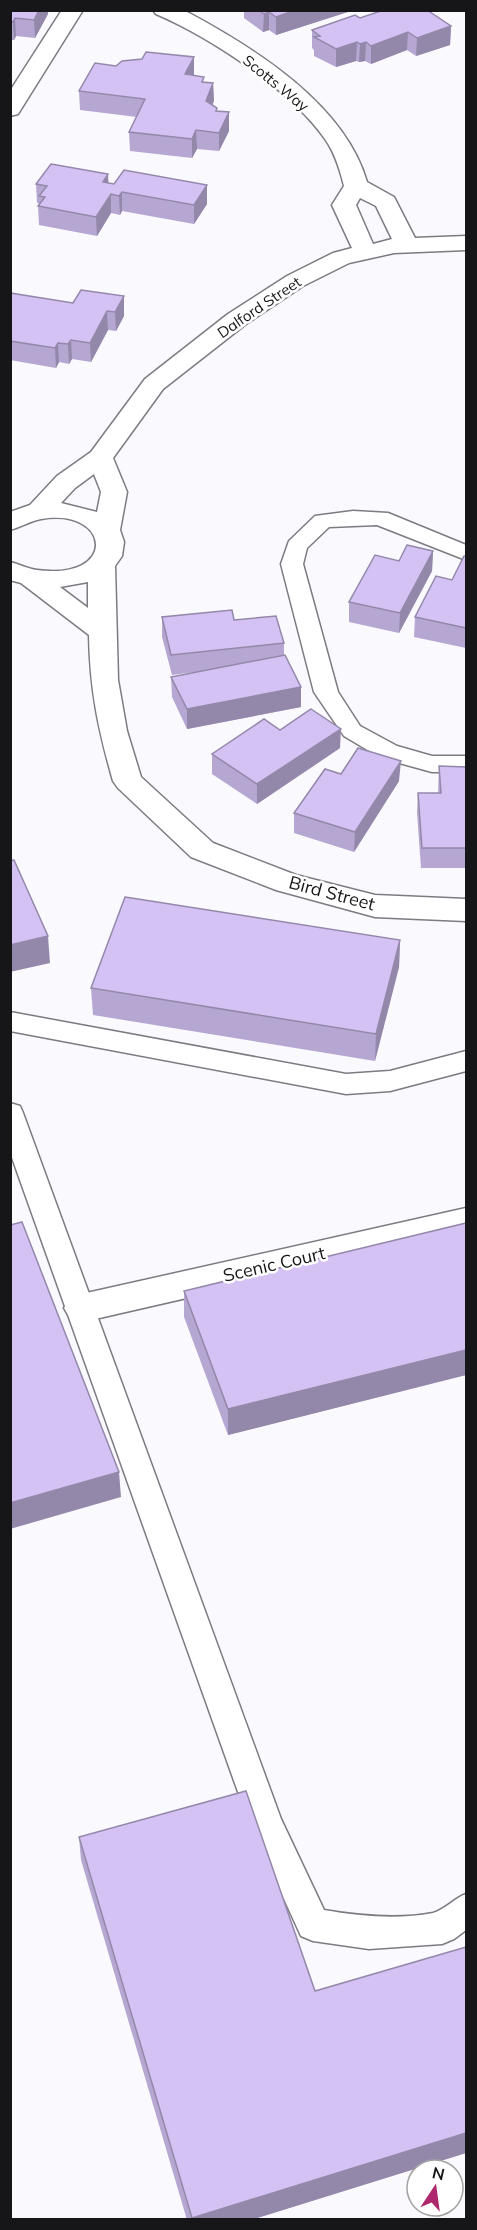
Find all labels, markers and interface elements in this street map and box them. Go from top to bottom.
street label: Scotts Way [239,51,313,115]
street label: Dalford Street [213,272,305,342]
street label: Bird Street [286,870,378,916]
street label: Scenic Court [221,1241,327,1287]
north arrow [405,2158,465,2218]
text: N [430,2162,447,2184]

